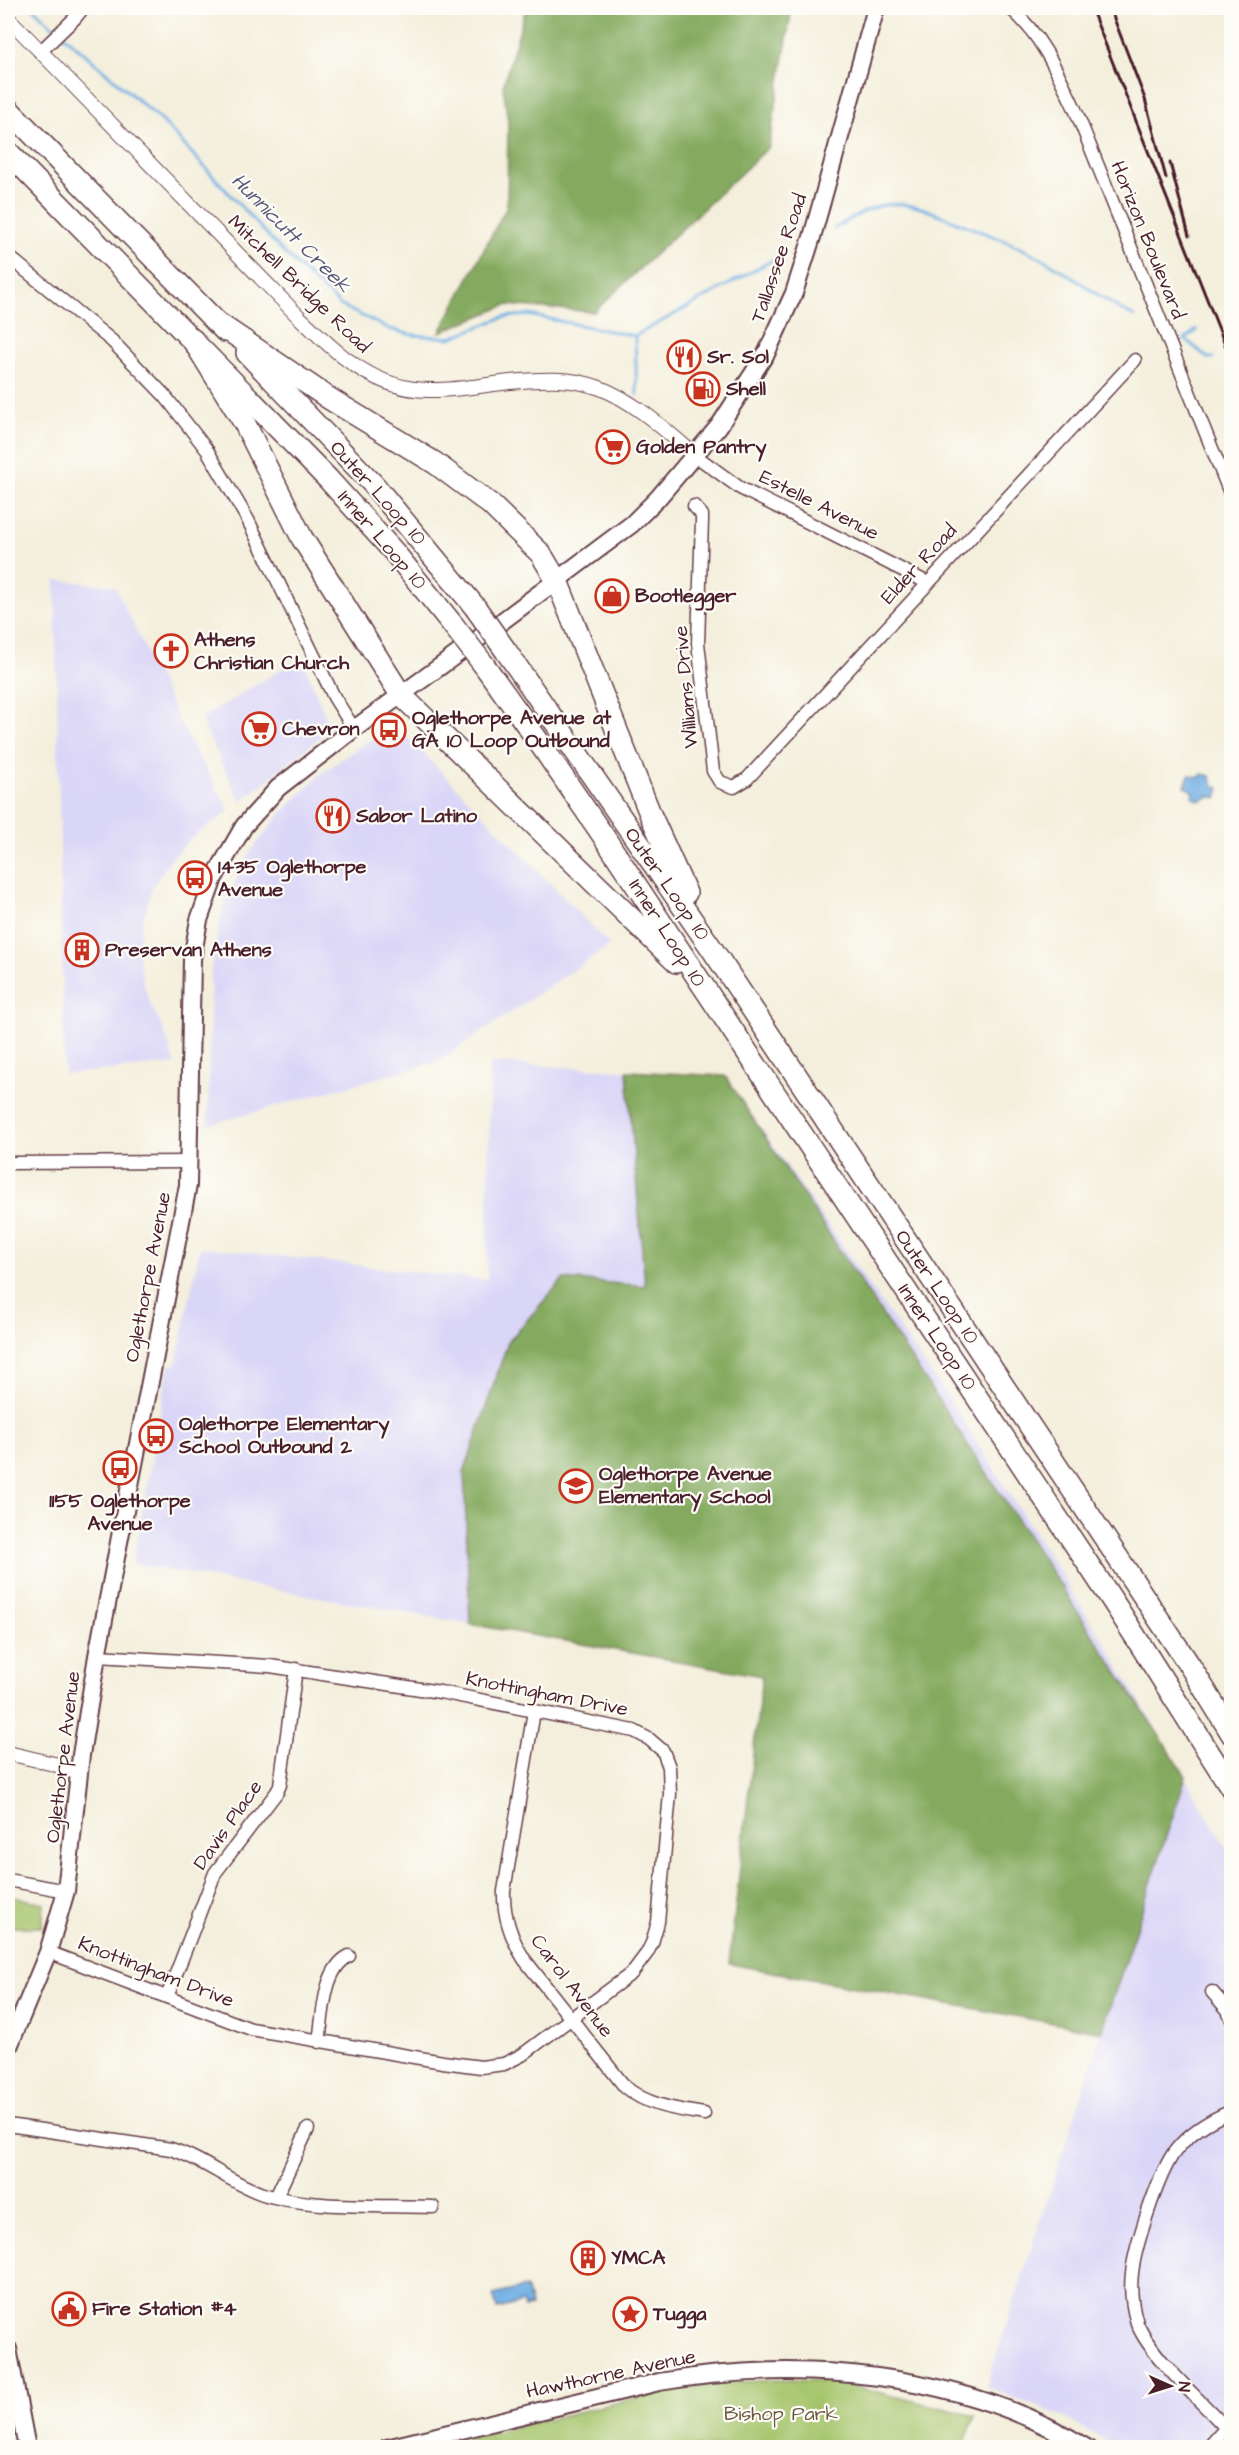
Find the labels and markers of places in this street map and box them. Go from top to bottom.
restaurant icon: Sr. Sol [666,339,702,375]
place label: Sr. Sol [706,343,769,371]
fuel station icon: Shell [685,371,721,407]
place label: Shell [725,375,766,403]
supermarket icon: Golden Pantry [595,429,631,465]
place label: Golden Pantry [636,433,766,462]
shop icon: Bootlegger [594,578,630,614]
place label: Bootlegger [635,582,737,611]
place label: Athens Christian Church [194,626,350,677]
church icon: Athens Christian Church [153,633,189,669]
place label: Oglethorpe Avenue at GA 10 Loop Outbound [412,704,612,755]
supermarket icon: Chevron [241,711,277,747]
bus stop icon: Oglethorpe Avenue at GA 10 Loop Outbound [371,712,407,748]
place label: Chevron [282,715,360,743]
restaurant icon: Sabor Latino [315,798,351,834]
place label: Sabor Latino [355,802,478,830]
place label: 1435 Oglethorpe Avenue [218,853,367,904]
bus stop icon: 1435 Oglethorpe Avenue [177,860,213,896]
building icon: Preservan Athens [64,932,100,968]
place label: Preservan Athens [105,936,272,964]
place label: Oglethorpe Elementary School Outbound 2 [178,1410,389,1461]
bus stop icon: Oglethorpe Elementary School Outbound 2 [138,1418,174,1454]
bus stop icon: 1155 Oglethorpe Avenue [102,1450,138,1486]
place label: Oglethorpe Avenue Elementary School [599,1460,772,1512]
school or university icon: Oglethorpe Avenue Elementary School [558,1468,594,1504]
place label: 1155 Oglethorpe Avenue [49,1487,191,1538]
building icon: YMCA [570,2240,606,2276]
place label: YMCA [611,2244,665,2272]
public building icon: Fire Station #4 [51,2291,87,2327]
place label: Fire Station #4 [92,2295,237,2323]
place icon: Tugga [612,2296,648,2332]
place label: Tugga [652,2300,707,2329]

